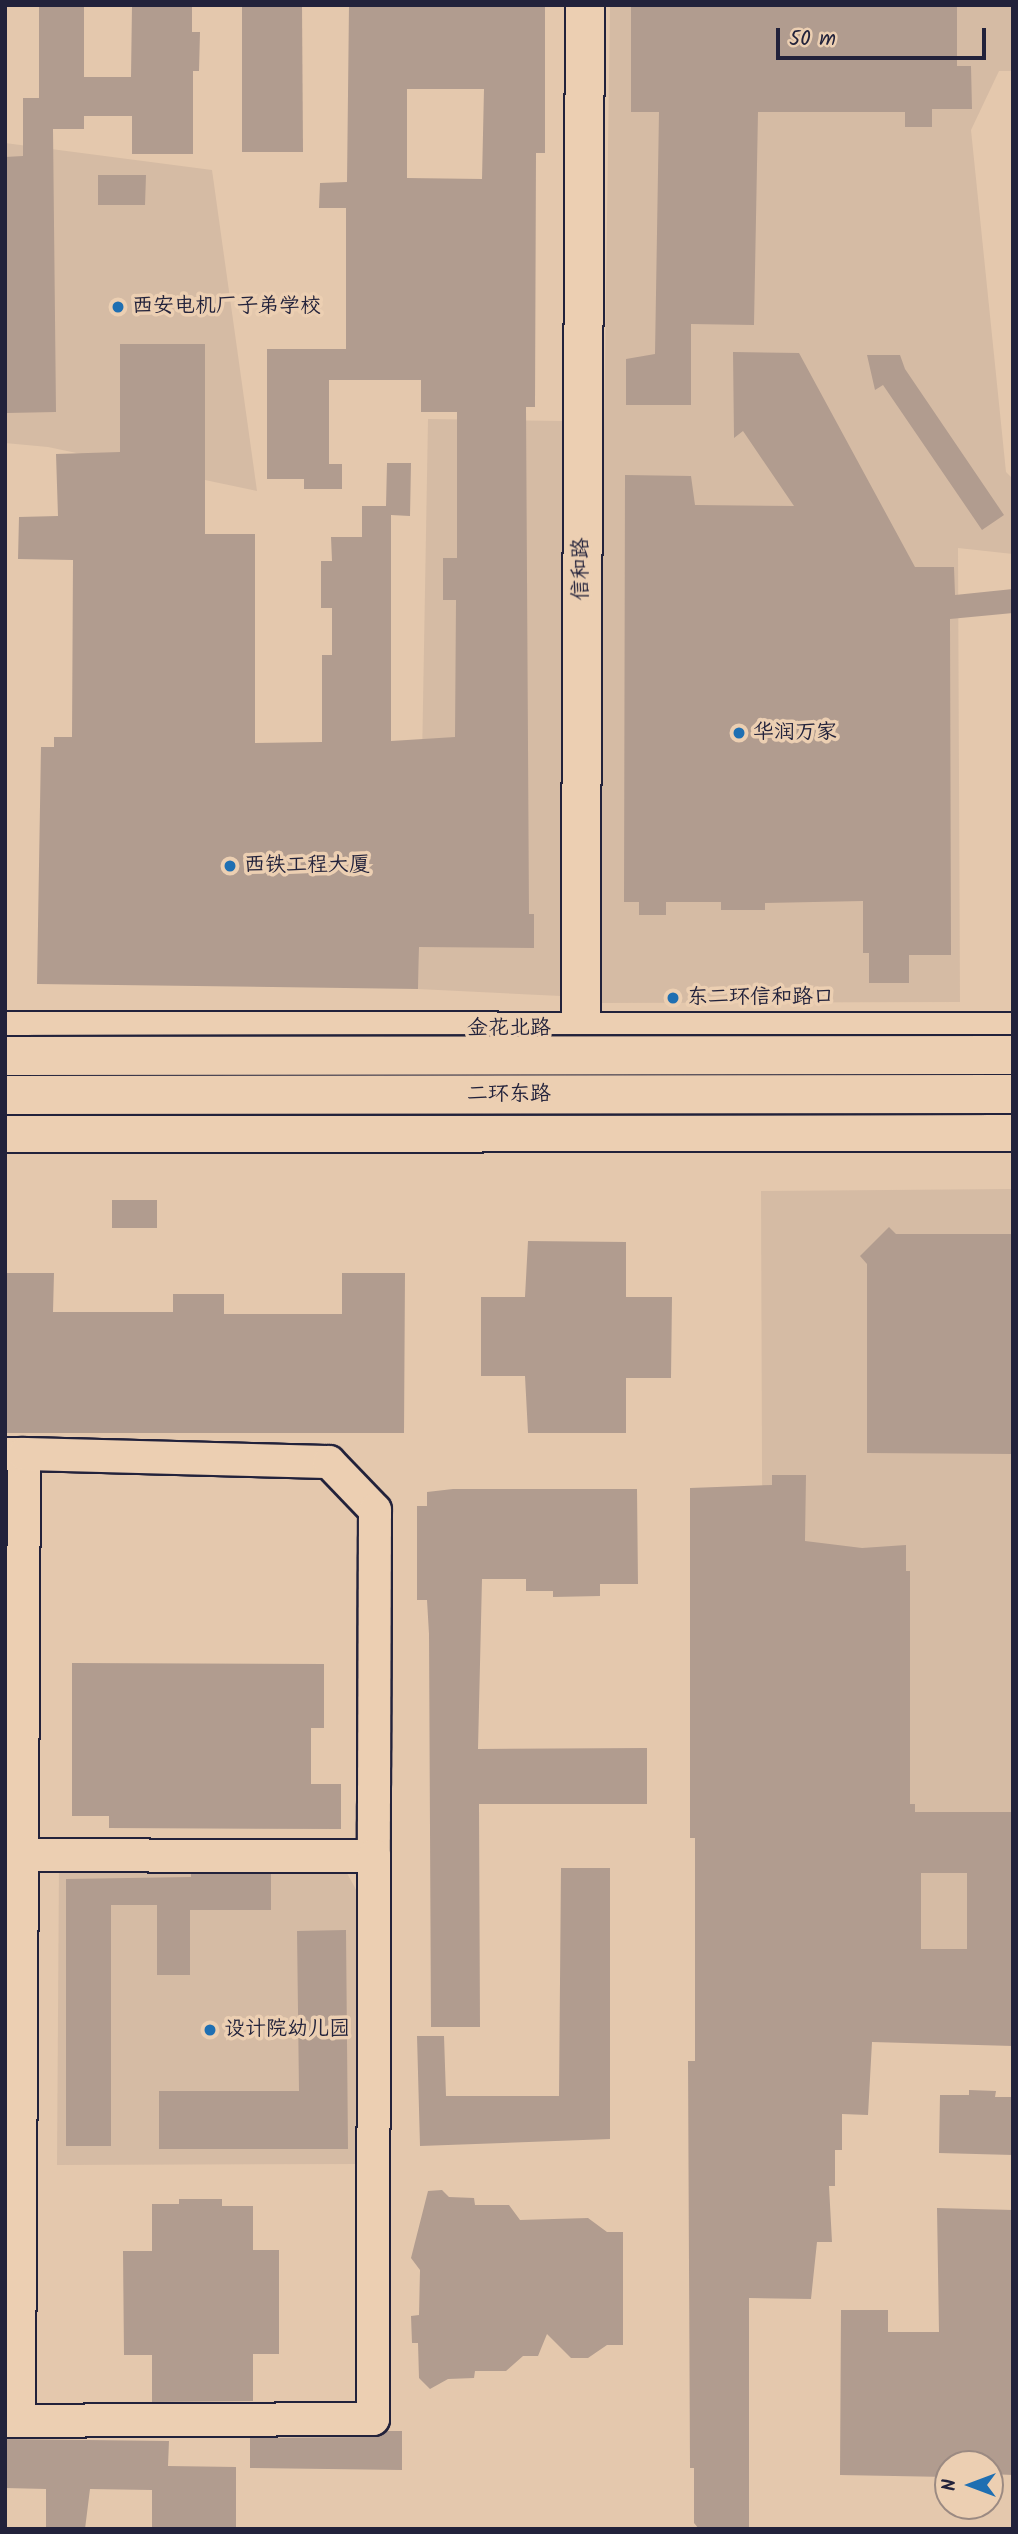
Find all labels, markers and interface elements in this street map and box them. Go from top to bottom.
scale bar [780,14,990,58]
text: 50 m [789,23,836,56]
place label: 西安电机厂子弟学校 [132,294,321,320]
marker: 西安电机厂子弟学校 [110,299,126,315]
street label: 信和路 [569,538,595,600]
place label: 华润万家 [753,720,837,746]
marker: 华润万家 [731,725,747,741]
place label: 西铁工程大厦 [244,853,370,879]
marker: 西铁工程大厦 [222,858,238,874]
place label: 东二环信和路口 [687,985,834,1011]
marker: 东二环信和路口 [665,990,681,1006]
street label: 金花北路 [467,1016,551,1042]
street label: 二环东路 [467,1082,551,1108]
place label: 设计院幼儿园 [224,2017,350,2043]
marker: 设计院幼儿园 [202,2022,218,2038]
north arrow [934,2450,1004,2520]
text: N [935,2479,965,2491]

